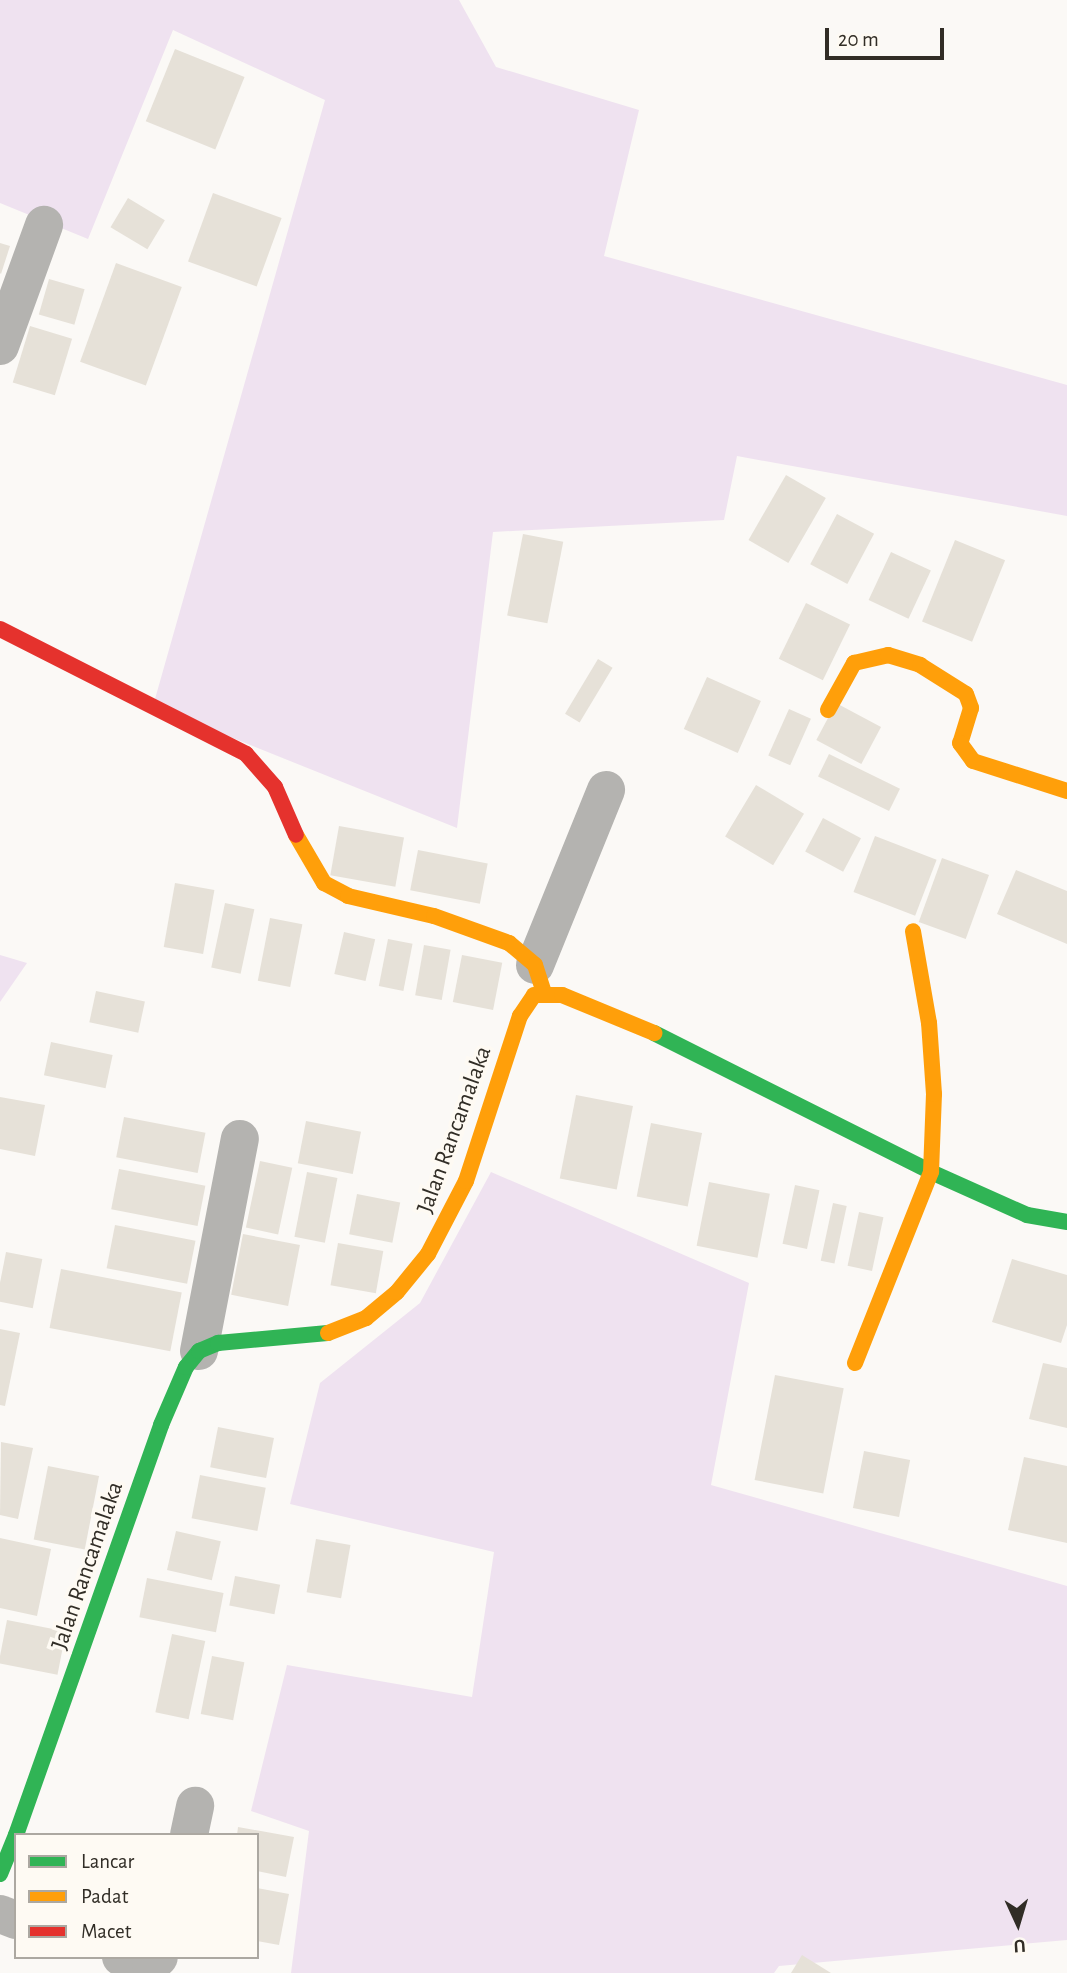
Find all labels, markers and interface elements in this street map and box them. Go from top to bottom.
scale bar [829,14,948,58]
text: 20 m [838,29,879,50]
street label: Jalan Rancamalaka [411,1042,499,1218]
street label: Jalan Rancamalaka [46,1478,130,1654]
legend [14,1833,259,1959]
text: Lancar [81,1851,134,1872]
text: Padat [81,1886,128,1907]
north arrow [983,1889,1053,1959]
text: Macet [81,1921,132,1942]
text: U [1013,1936,1026,1955]

